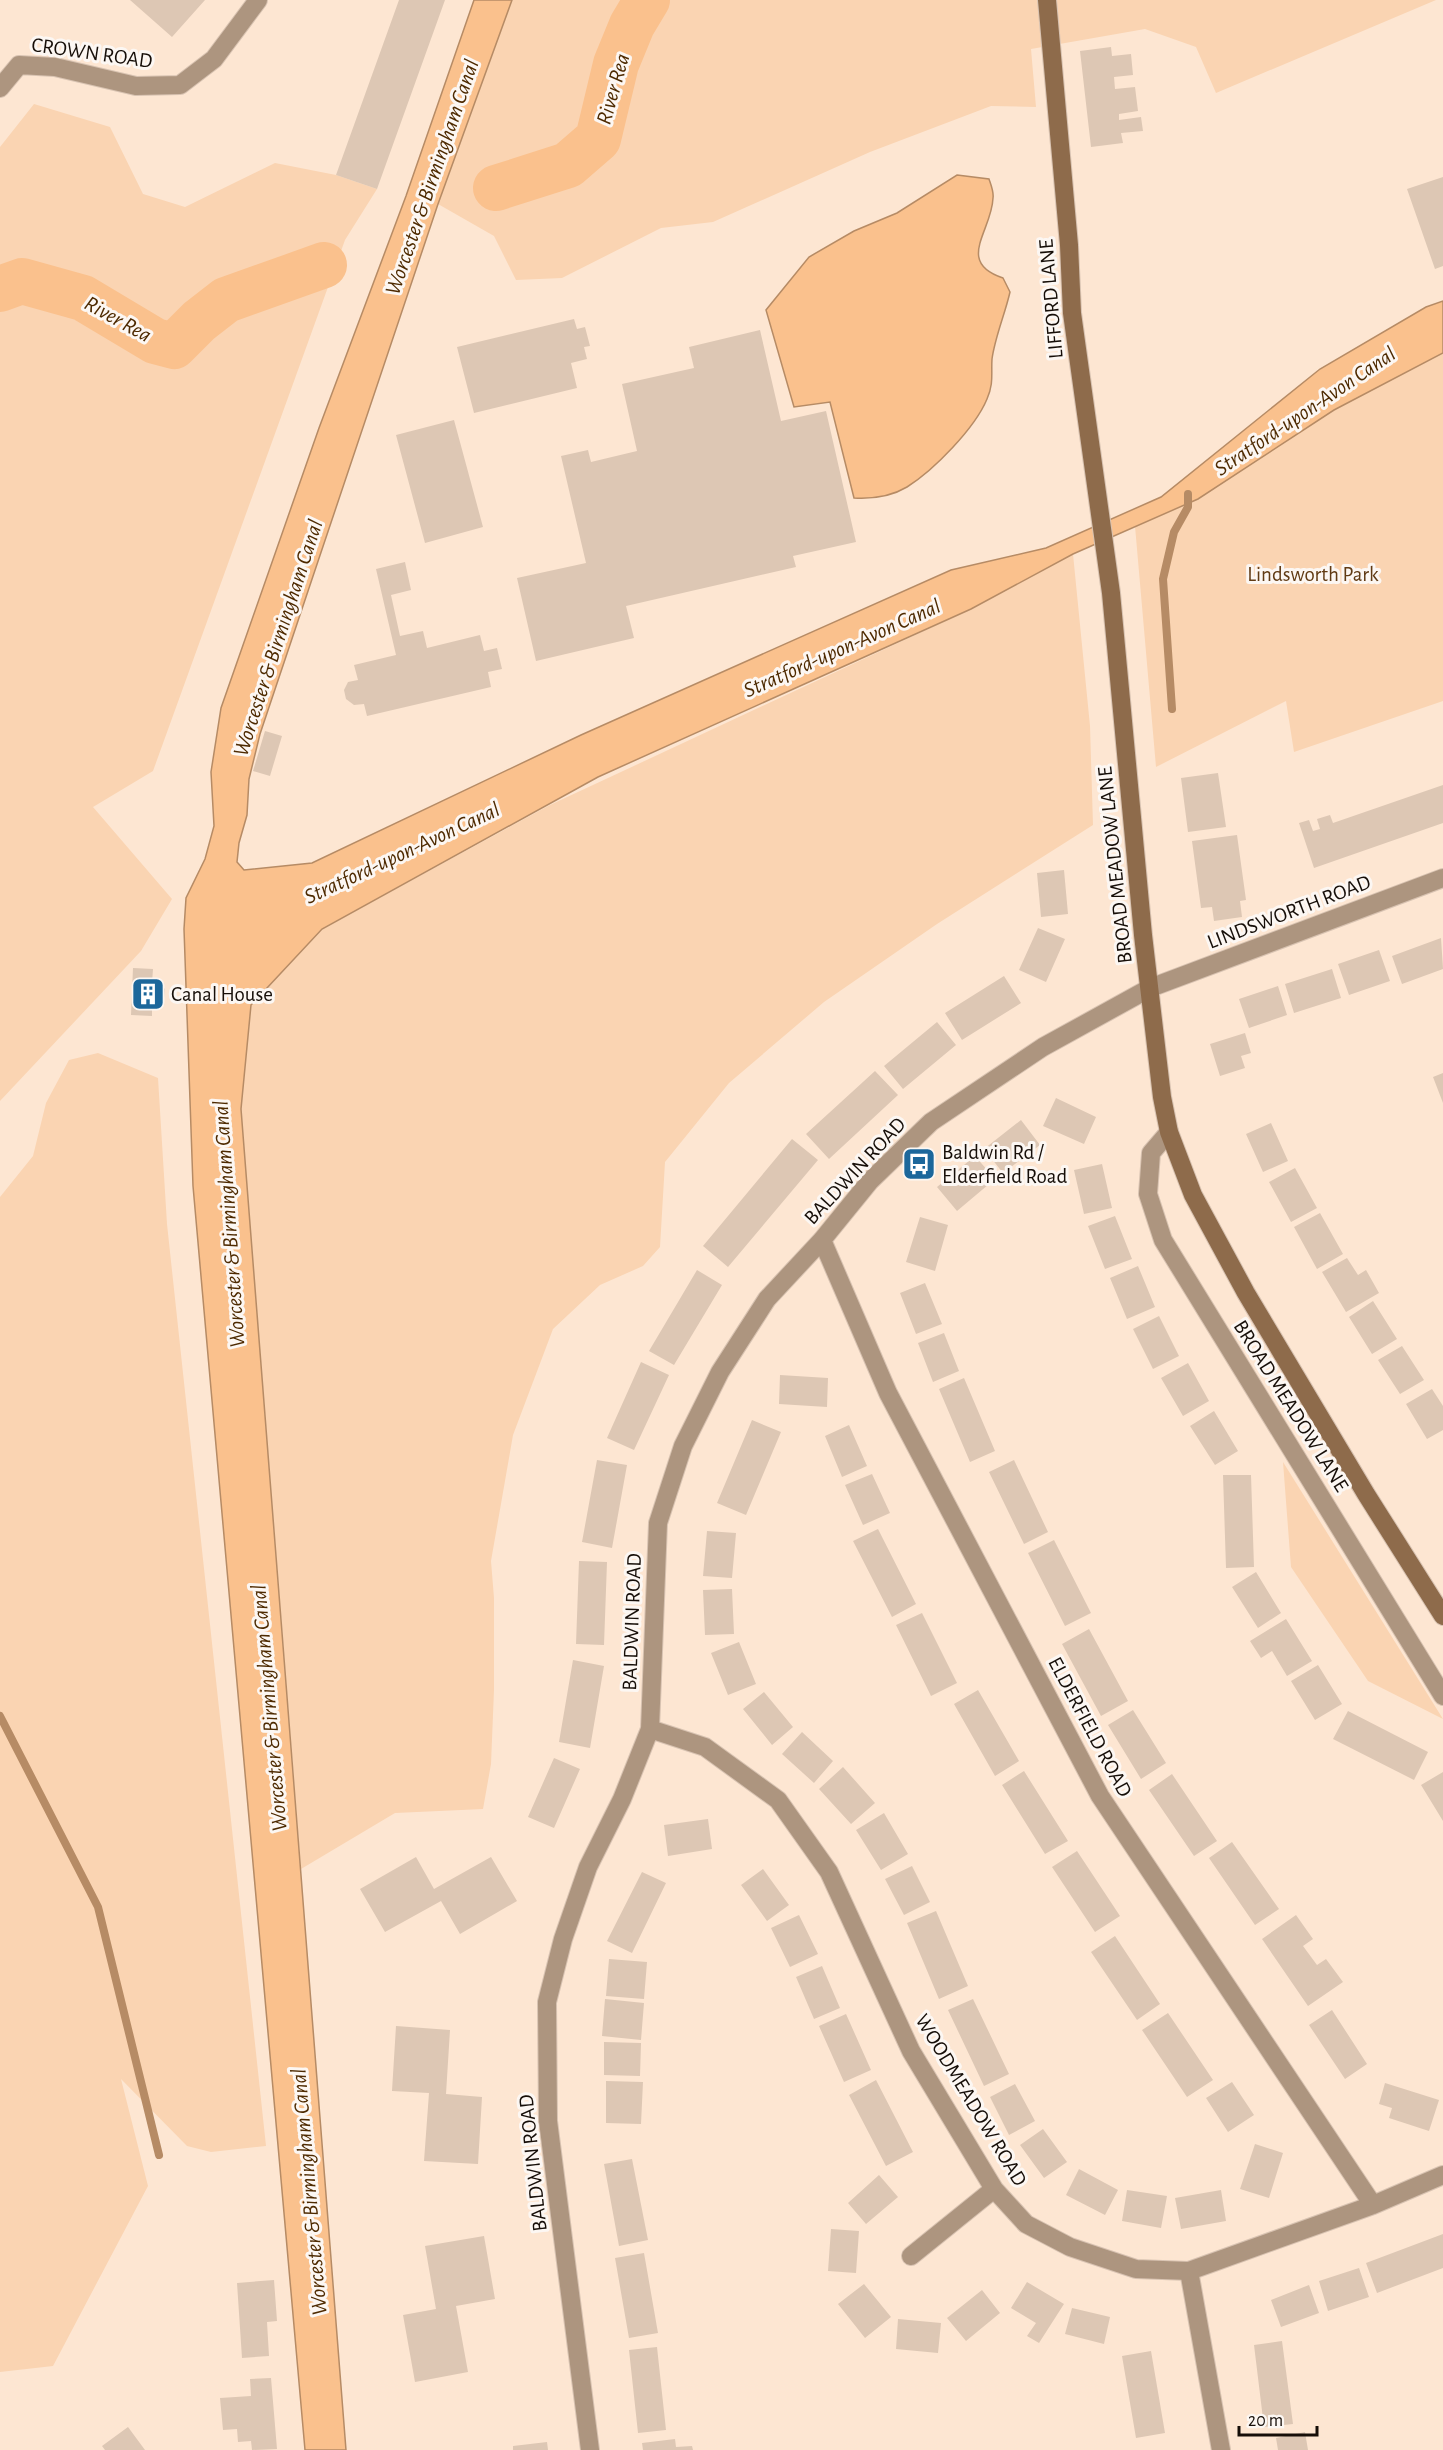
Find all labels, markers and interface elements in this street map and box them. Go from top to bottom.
street label: CROWN ROAD [30,34,154,72]
water label: River Rea [592,51,634,127]
water label: Worcester & Birmingham Canal [381,56,483,298]
street label: LIFFORD LANE [1035,238,1067,360]
water label: River Rea [81,292,155,346]
water label: Stratford-upon-Avon Canal [1211,342,1400,481]
water label: Worcester & Birmingham Canal [229,517,327,759]
park label: Lindsworth Park [1247,564,1379,585]
water label: Stratford-upon-Avon Canal [740,595,944,702]
street label: BROAD MEADOW LANE [1094,765,1136,965]
water label: Stratford-upon-Avon Canal [301,798,504,909]
street label: LINDSWORTH ROAD [1204,871,1374,953]
building icon: Canal House [130,976,166,1012]
place label: Canal House [171,984,273,1005]
water label: Worcester & Birmingham Canal [209,1100,249,1348]
street label: BALDWIN ROAD [800,1113,910,1229]
place label: Baldwin Rd / Elderfield Road [942,1142,1067,1187]
bus stop icon: Baldwin Rd / Elderfield Road [901,1146,937,1182]
street label: BROAD MEADOW LANE [1230,1317,1352,1495]
street label: BALDWIN ROAD [619,1553,645,1691]
water label: Worcester & Birmingham Canal [247,1584,291,1832]
street label: ELDERFIELD ROAD [1044,1654,1136,1800]
street label: WOODMEADOW ROAD [911,2010,1031,2190]
water label: Worcester & Birmingham Canal [287,2068,331,2316]
street label: BALDWIN ROAD [515,2093,551,2233]
scale bar [1239,2399,1317,2437]
text: 20 m [1248,2412,1283,2430]

